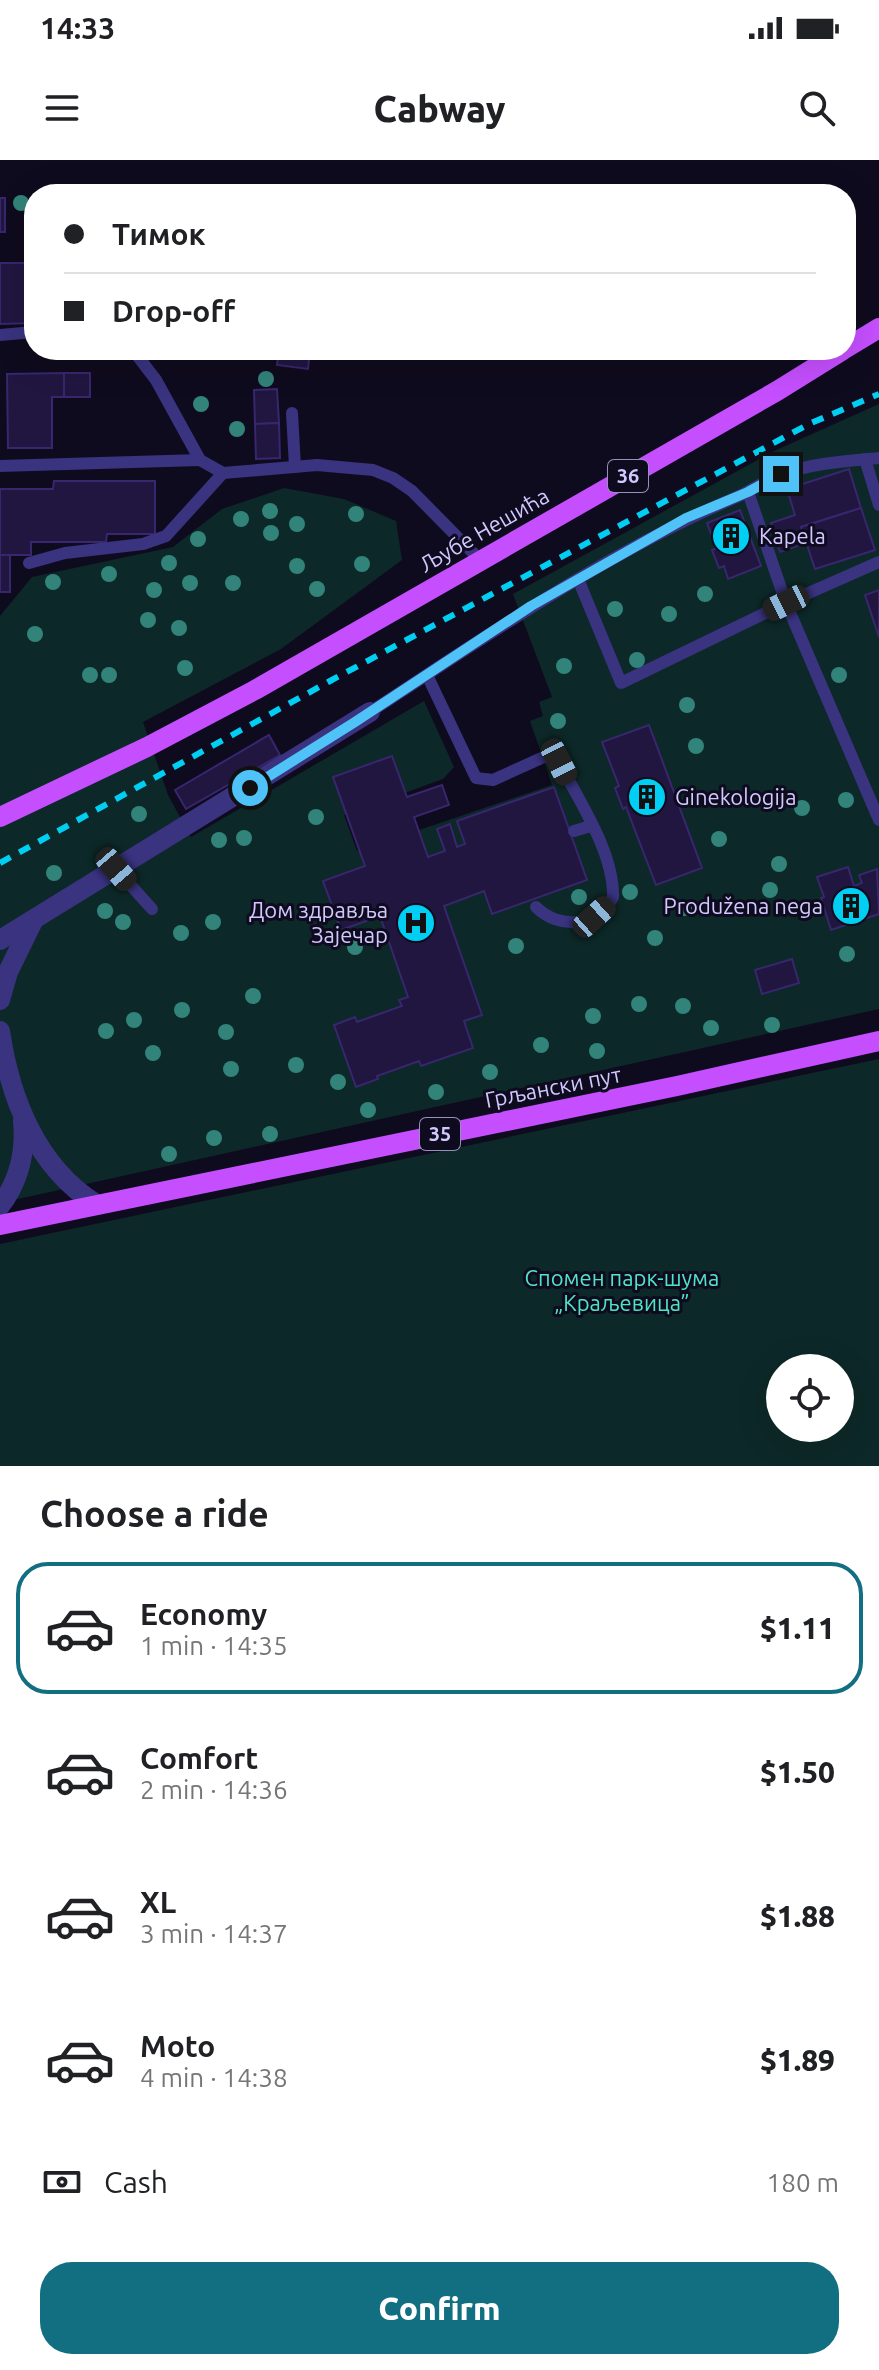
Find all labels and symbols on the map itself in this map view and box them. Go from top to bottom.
route end [763,456,799,492]
road number: 36 [608,460,648,492]
street label: Љубе Нешића [414,482,553,577]
building icon: Kapela [710,515,752,557]
place label: Kapela [759,523,826,548]
car [759,582,813,624]
car [537,735,581,789]
route start [232,770,268,806]
building icon: Ginekologija [626,776,668,818]
place label: Ginekologija [675,784,796,809]
car [91,843,141,895]
building icon: Produžena nega [830,885,872,927]
car [568,892,620,942]
place label: Produžena nega [664,893,823,918]
place label: Дом здравља Зајечар [249,897,388,947]
hospital icon: Дом здравља Зајечар [395,902,437,944]
street label: Грљански пут [483,1061,623,1112]
road number: 35 [420,1118,460,1150]
park label: Спомен парк-шума „Краљевица” [525,1265,719,1315]

